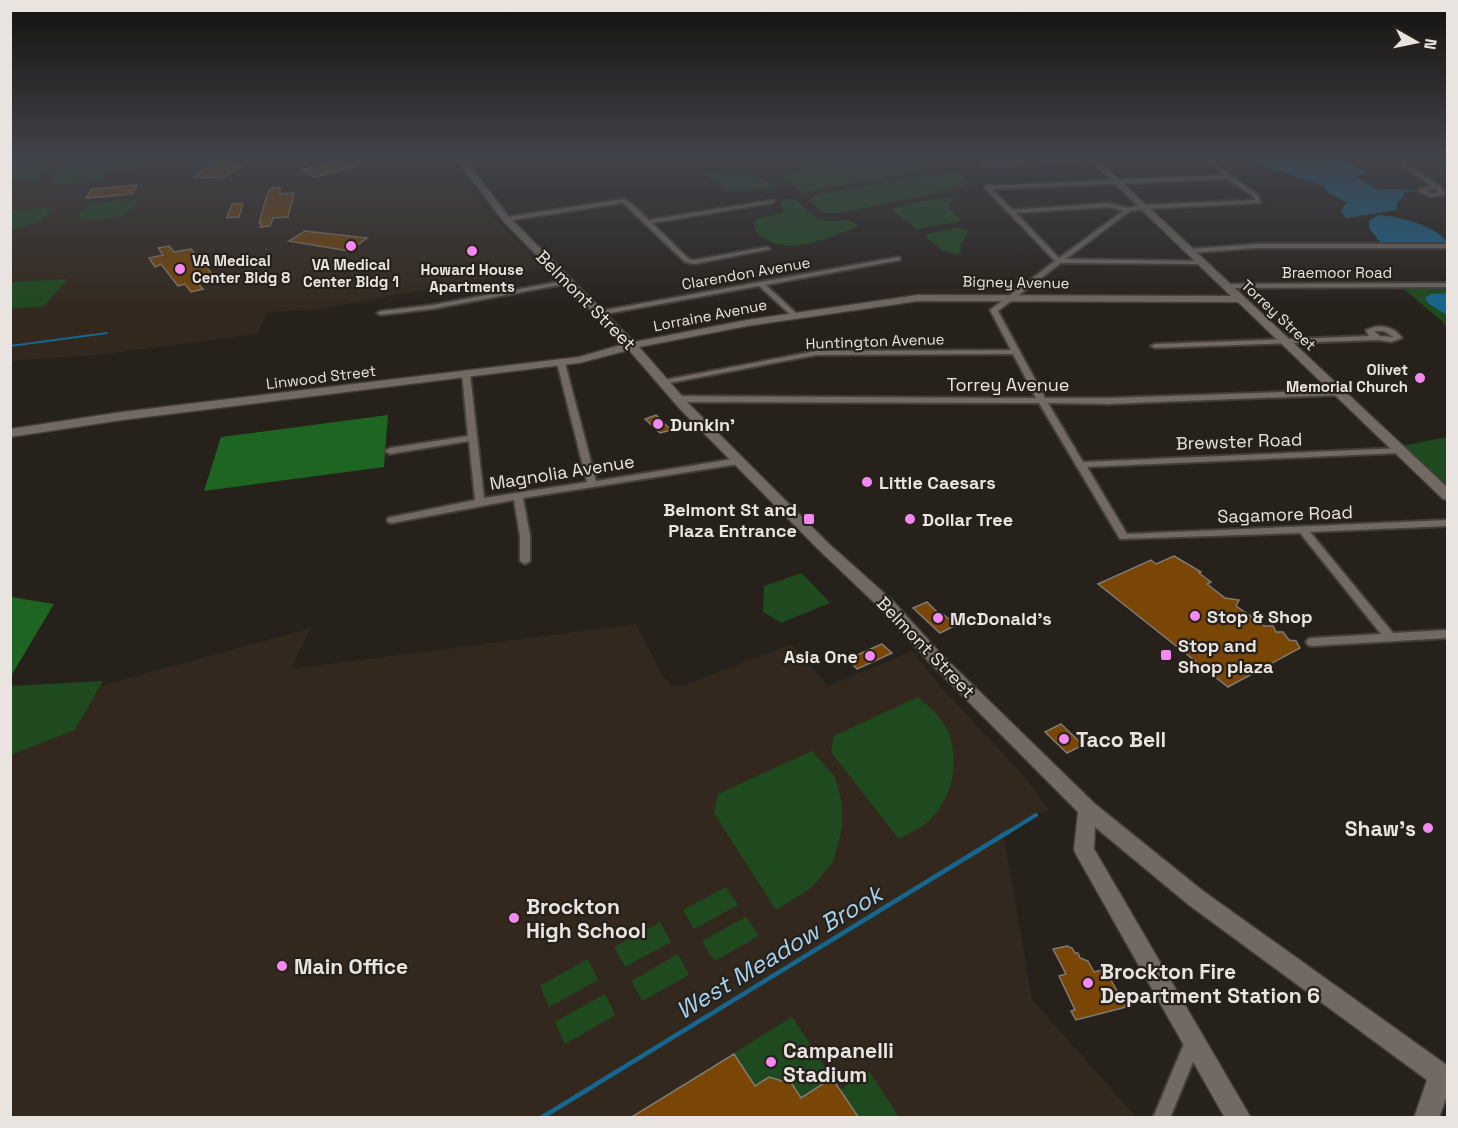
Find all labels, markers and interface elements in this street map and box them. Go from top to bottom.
north arrow [1386,12,1446,72]
text: N [1419,37,1442,51]
marker: VA Medical Center Bldg 1 [344,239,358,253]
marker: Howard House Apartments [465,244,479,258]
street label: Belmont Street [531,245,641,355]
place label: VA Medical Center Bldg 8 [192,251,290,287]
street label: Clarendon Avenue [680,252,812,294]
place label: VA Medical Center Bldg 1 [303,255,399,291]
place label: Howard House Apartments [420,260,524,296]
marker: VA Medical Center Bldg 8 [173,262,187,276]
street label: Braemoor Road [1282,263,1392,282]
street label: Bigney Avenue [962,272,1070,292]
street label: Torrey Street [1238,276,1320,355]
street label: Lorraine Avenue [652,295,769,335]
street label: Huntington Avenue [805,329,945,353]
place label: Olivet Memorial Church [1286,360,1408,396]
street label: Linwood Street [265,361,377,393]
marker: Olivet Memorial Church [1413,371,1427,385]
street label: Torrey Avenue [947,373,1069,396]
place label: Dunkin' [670,413,735,436]
marker: Dunkin' [651,417,665,431]
street label: Brewster Road [1175,427,1303,455]
street label: Magnolia Avenue [488,449,636,495]
place label: Little Caesars [879,471,996,494]
marker: Little Caesars [860,475,874,489]
place label: Belmont St and Plaza Entrance [663,498,797,542]
street label: Sagamore Road [1217,500,1353,528]
place label: Dollar Tree [922,508,1013,531]
marker: Belmont St and Plaza Entrance [802,512,816,526]
marker: Dollar Tree [903,512,917,526]
street label: Belmont Street [872,591,980,703]
place label: Stop & Shop [1207,605,1313,628]
place label: McDonald's [950,607,1052,630]
marker: Stop & Shop [1188,609,1202,623]
marker: McDonald's [931,611,945,625]
place label: Stop and Shop plaza [1178,634,1274,678]
place label: Asia One [784,645,858,668]
marker: Stop and Shop plaza [1159,648,1173,662]
marker: Asia One [863,649,877,663]
place label: Taco Bell [1076,726,1166,753]
marker: Taco Bell [1057,732,1071,746]
place label: Shaw's [1345,815,1416,842]
marker: Shaw's [1421,821,1435,835]
water label: West Meadow Brook [670,877,891,1026]
place label: Brockton High School [526,893,646,944]
marker: Brockton High School [507,911,521,925]
place label: Main Office [294,953,408,980]
place label: Brockton Fire Department Station 6 [1100,958,1320,1009]
marker: Main Office [275,959,289,973]
marker: Brockton Fire Department Station 6 [1081,976,1095,990]
place label: Campanelli Stadium [783,1037,894,1088]
marker: Campanelli Stadium [764,1055,778,1069]

